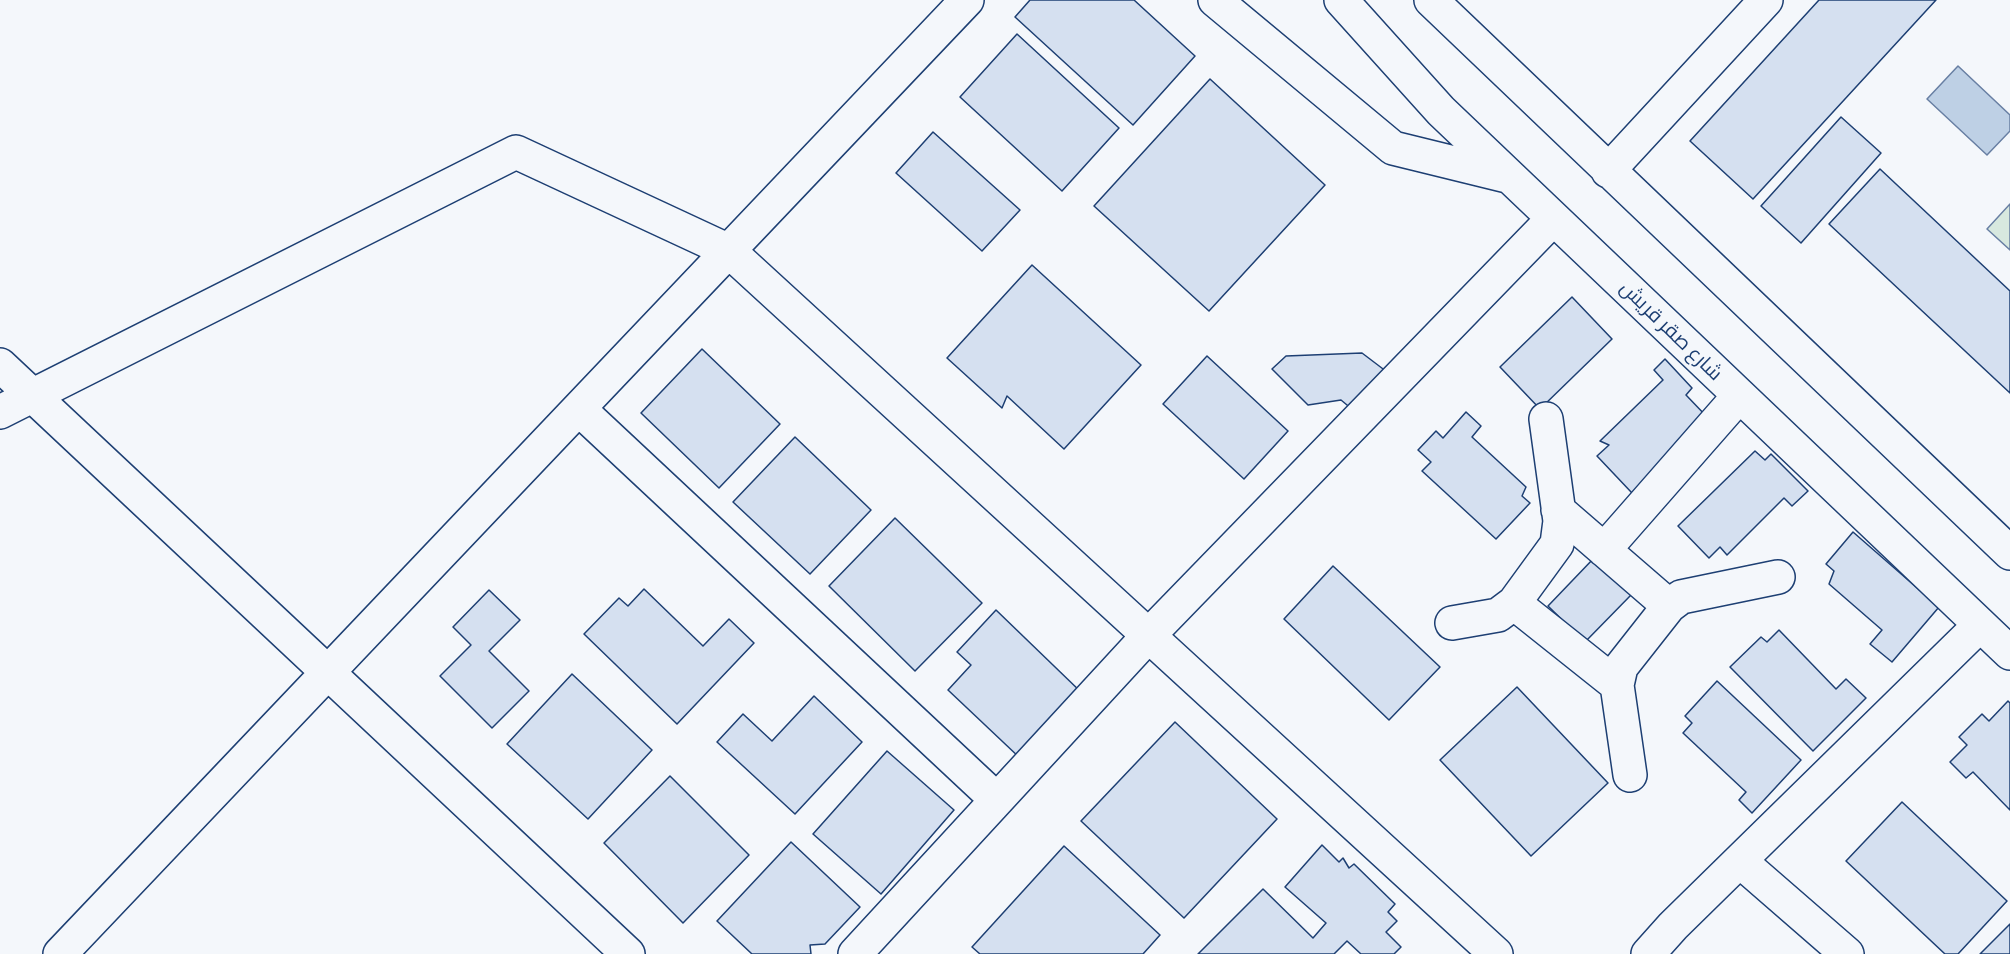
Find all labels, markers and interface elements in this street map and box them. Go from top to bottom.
street label: شارع صقر قريش [1615,276,1727,386]

